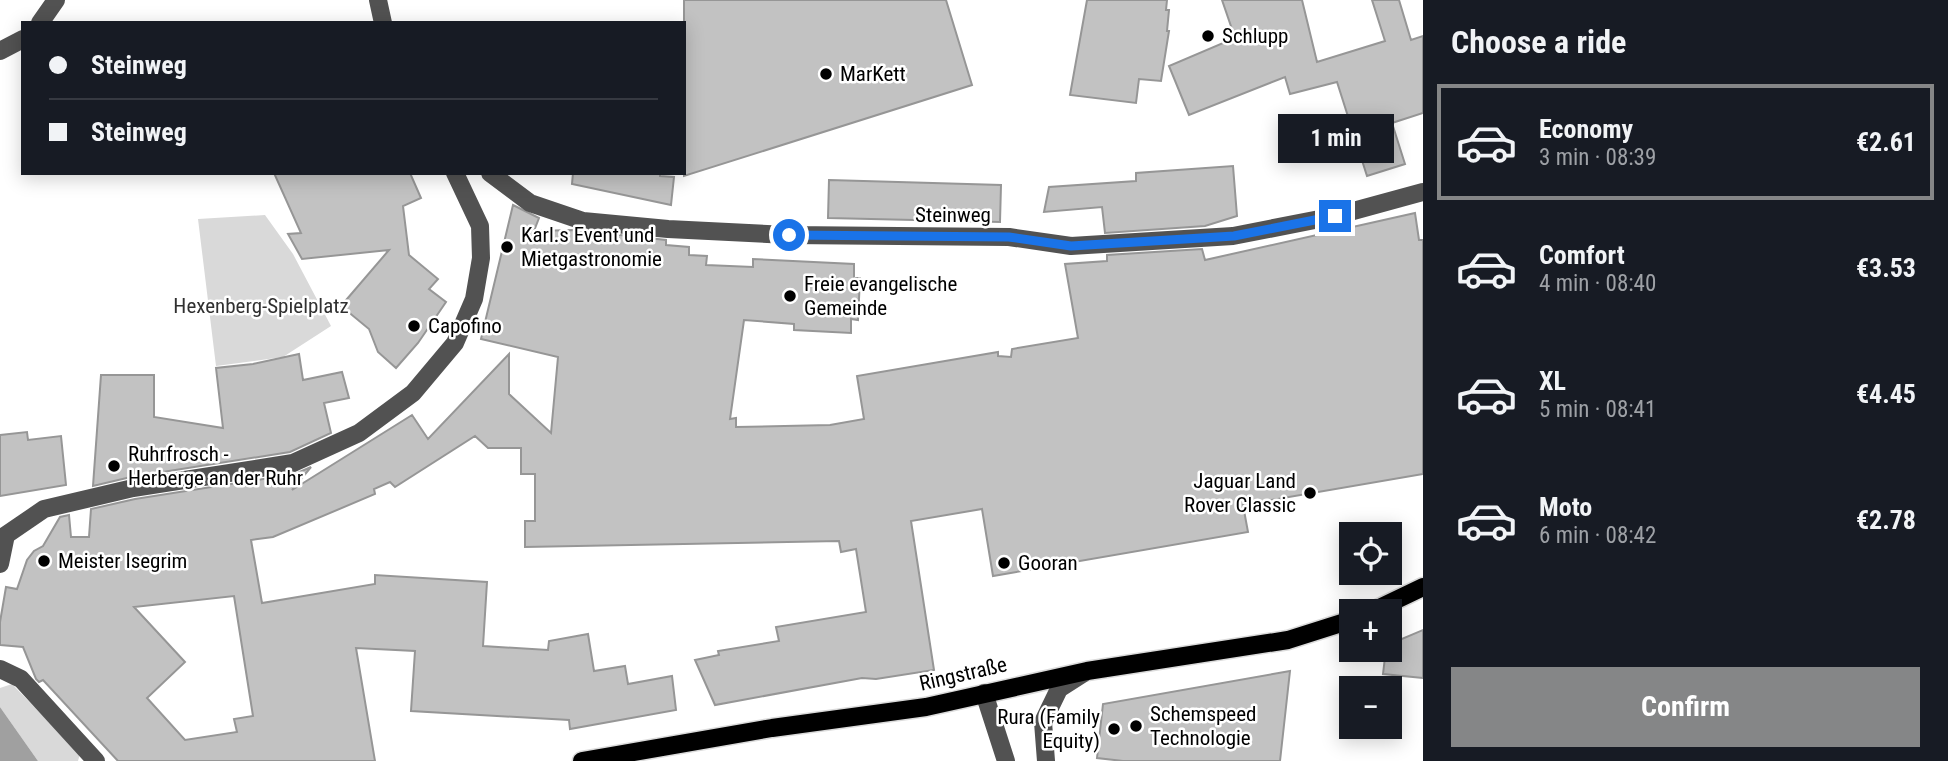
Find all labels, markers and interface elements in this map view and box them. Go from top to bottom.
text: Choose a ride [1451,23,1626,61]
place label: Schlupp [1222,24,1288,48]
marker: Schlupp [1200,28,1216,44]
text: Steinweg [91,50,187,80]
place label: MarKett [840,62,906,86]
marker: MarKett [818,66,834,82]
icon: car [1455,111,1518,174]
callout: 1 min [1277,114,1393,164]
text: Economy [1539,114,1633,144]
text: Steinweg [91,117,187,147]
text: 1 min [1310,125,1362,152]
text: €2.61 [1856,127,1916,157]
text: 3 min · 08:39 [1539,144,1656,171]
route end [1319,200,1351,232]
street label: Steinweg [915,203,991,227]
route start [773,219,805,251]
place label: Karl.s Event und Mietgastronomie [521,223,662,271]
icon: car [1455,237,1518,300]
marker: Karl.s Event und Mietgastronomie [499,239,515,255]
text: Comfort [1539,240,1625,270]
text: €3.53 [1856,253,1916,283]
text: 4 min · 08:40 [1539,270,1656,297]
place label: Freie evangelische Gemeinde [804,272,957,320]
marker: Freie evangelische Gemeinde [782,288,798,304]
park label: Hexenberg-Spielplatz [173,294,349,318]
place label: Capofino [428,314,502,338]
marker: Capofino [406,318,422,334]
icon: car [1455,363,1518,426]
text: XL [1539,366,1566,396]
text: €4.45 [1856,379,1916,409]
text: 5 min · 08:41 [1539,396,1656,423]
place label: Ruhrfrosch - Herberge an der Ruhr [128,442,303,490]
marker: Ruhrfrosch - Herberge an der Ruhr [106,458,122,474]
place label: Jaguar Land Rover Classic [1184,469,1296,517]
marker: Jaguar Land Rover Classic [1302,485,1318,501]
icon: car [1455,489,1518,552]
text: Moto [1539,492,1592,522]
text: €2.78 [1856,505,1916,535]
map controls [1339,522,1402,739]
button: locate [1339,522,1402,585]
text: 6 min · 08:42 [1539,522,1656,549]
place label: Meister Isegrim [58,549,187,573]
place label: Gooran [1018,551,1078,575]
marker: Meister Isegrim [36,553,52,569]
marker: Gooran [996,555,1012,571]
button: + [1339,599,1402,662]
street label: Ringstraße [917,652,1009,696]
button: Confirm [1451,667,1920,747]
button: − [1339,676,1402,739]
place label: Schemspeed Technologie [1150,702,1256,750]
place label: Rura (Family Equity) [997,705,1100,753]
marker: Schemspeed Technologie [1128,718,1144,734]
marker: Rura (Family Equity) [1106,721,1122,737]

